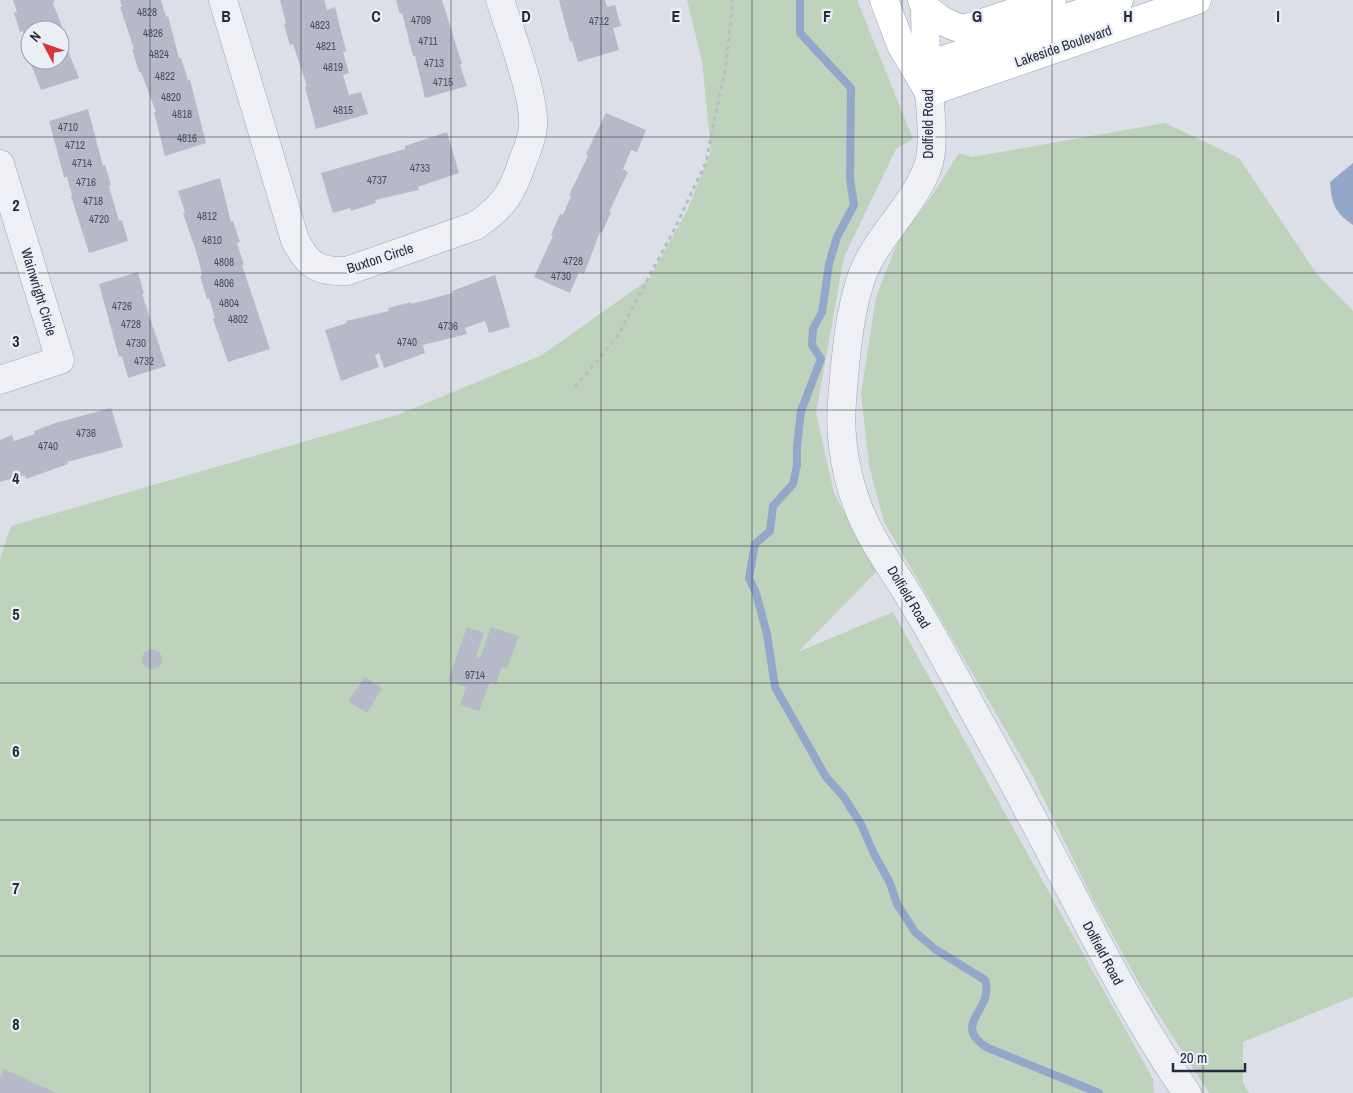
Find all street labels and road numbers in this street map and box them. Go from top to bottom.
street label: Lakeside Boulevard [1012,21,1114,71]
street label: Dolfield Road [919,89,937,159]
street label: Buxton Circle [344,239,416,277]
street label: Wainwright Circle [17,246,61,338]
street label: Dolfield Road [883,563,935,631]
street label: Dolfield Road [1079,918,1127,988]

